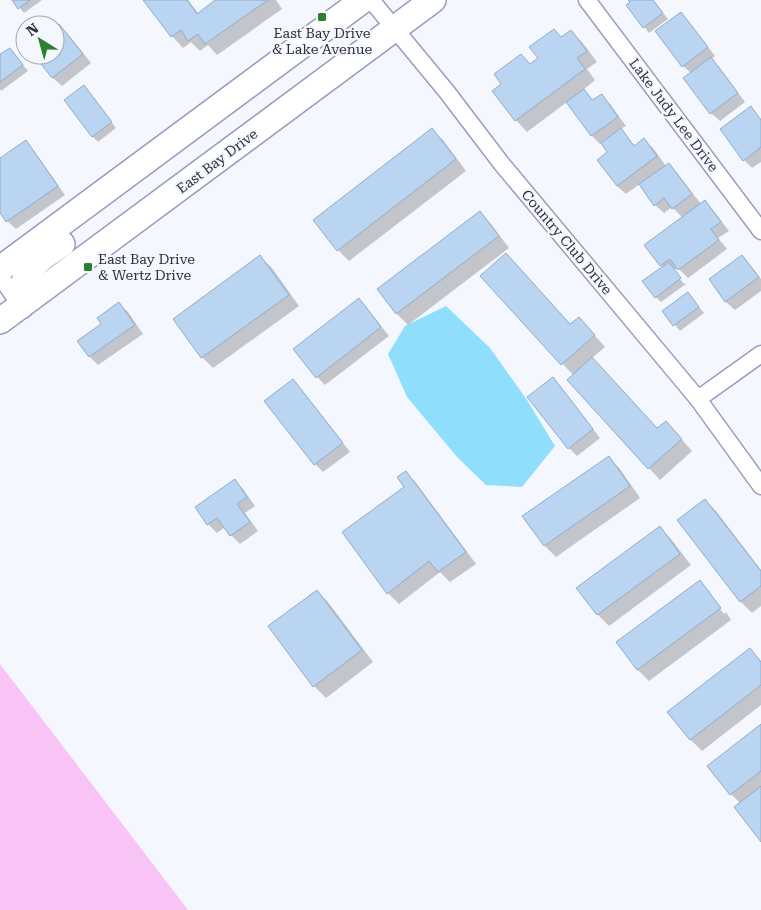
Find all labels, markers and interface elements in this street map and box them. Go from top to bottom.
marker: East Bay Drive & Lake Avenue [316,11,328,23]
north arrow [15,15,65,65]
text: N [23,20,41,39]
place label: East Bay Drive & Lake Avenue [272,25,372,57]
street label: Lake Judy Lee Drive [626,55,722,175]
street label: East Bay Drive [173,125,261,197]
street label: Country Club Drive [519,186,616,298]
place label: East Bay Drive & Wertz Drive [98,251,195,283]
marker: East Bay Drive & Wertz Drive [82,261,94,273]

